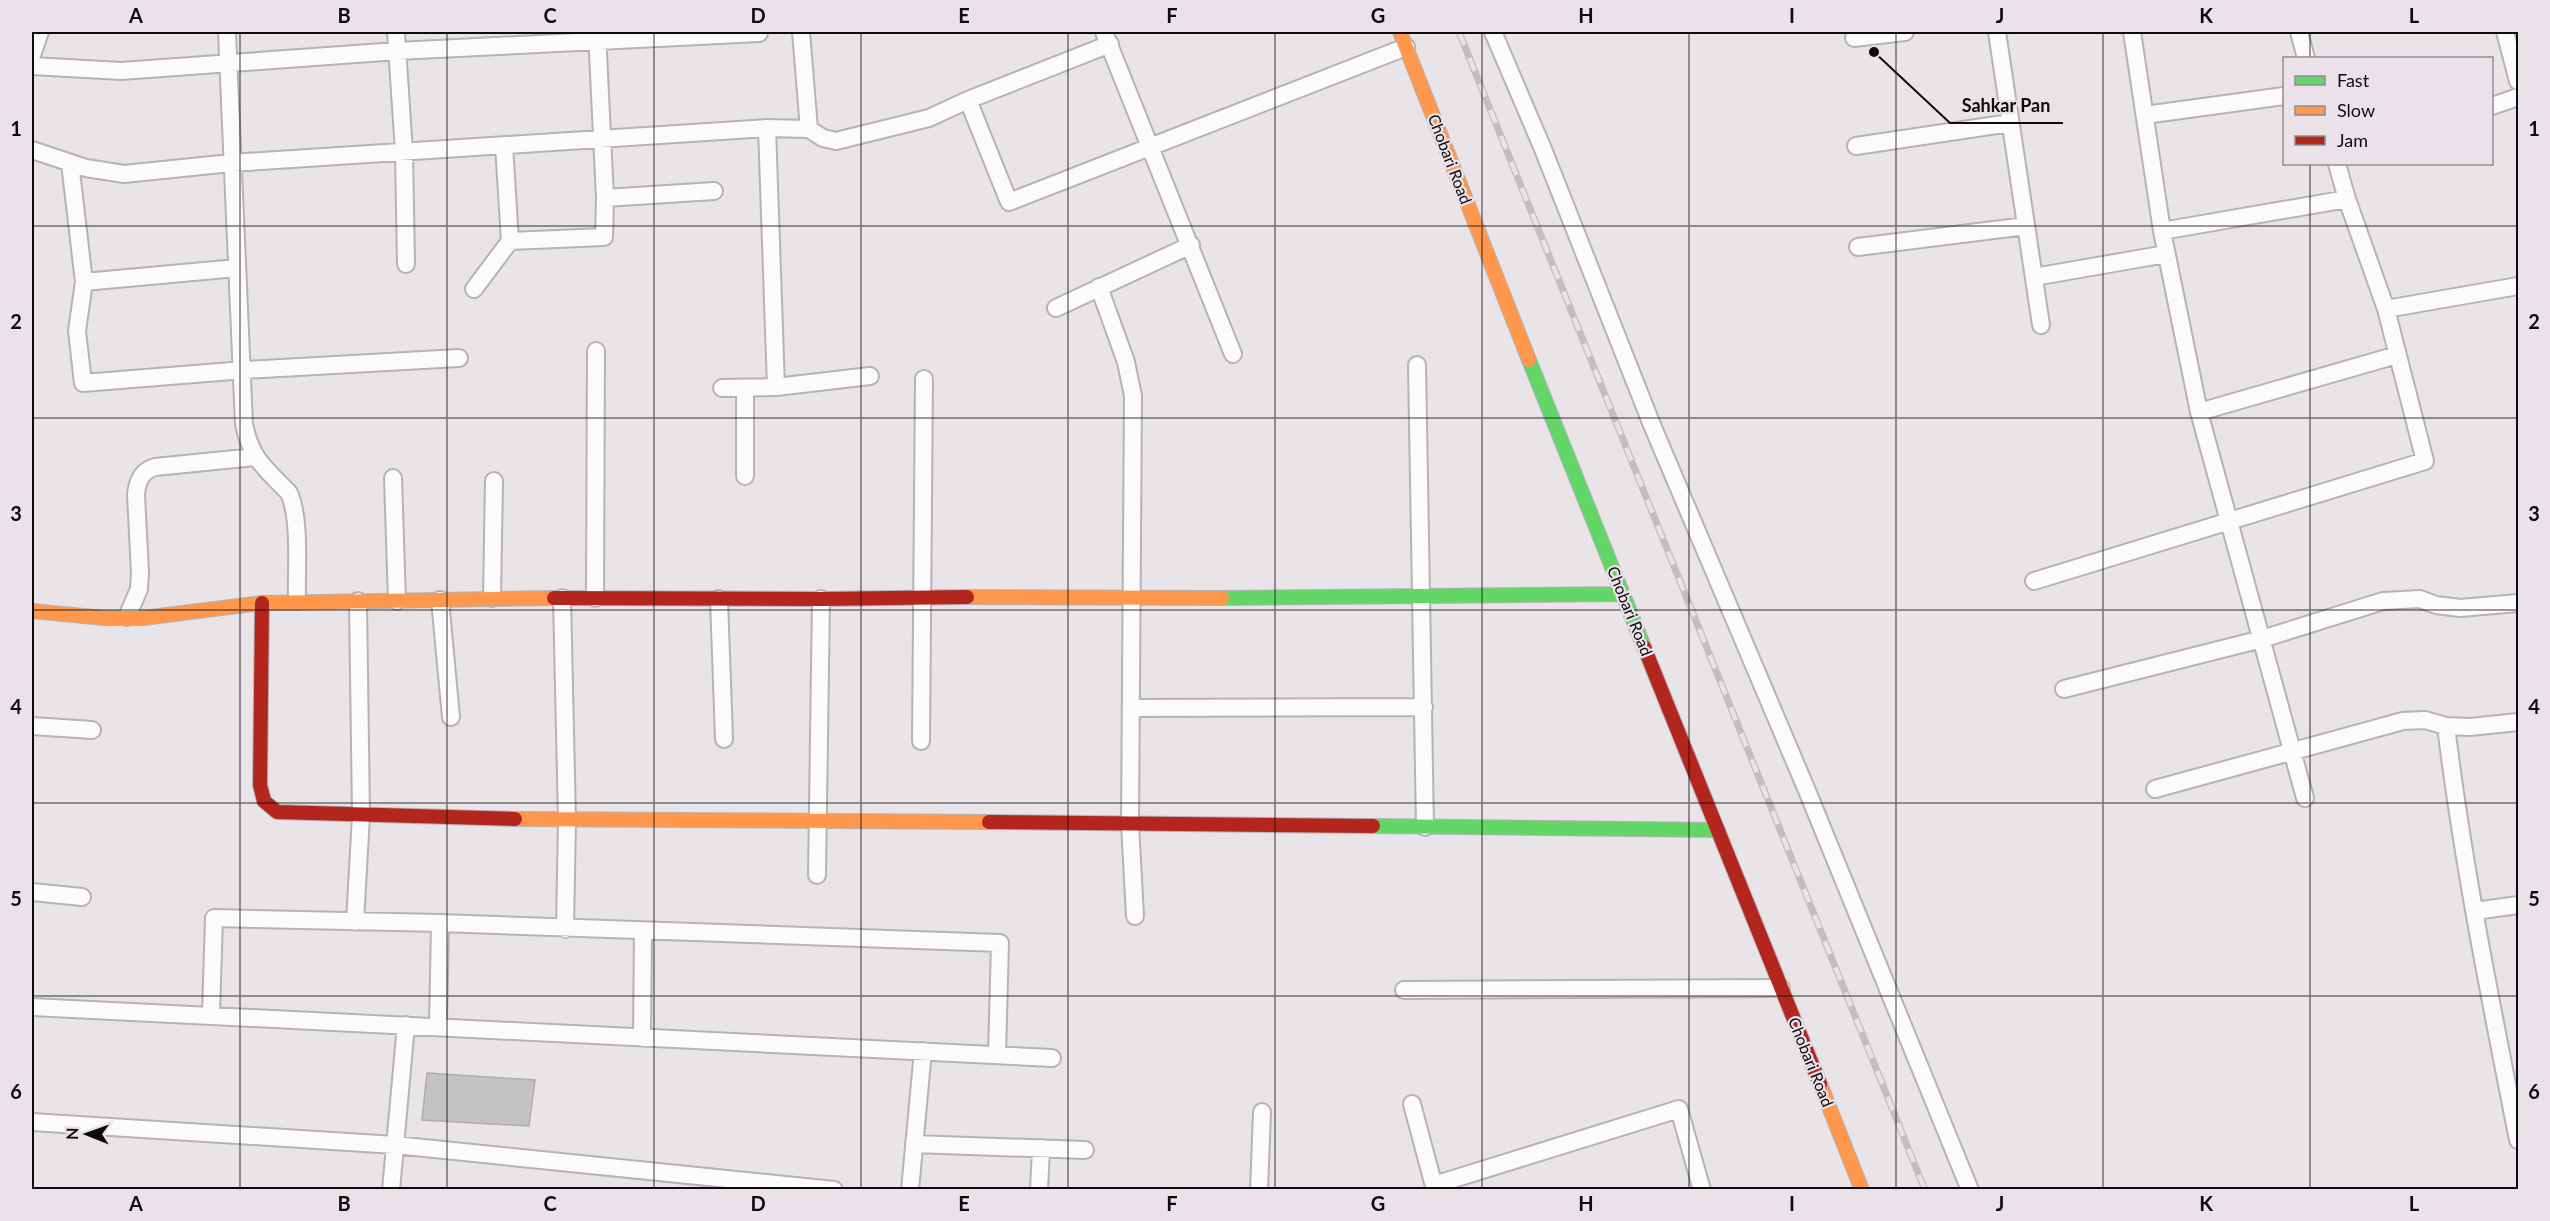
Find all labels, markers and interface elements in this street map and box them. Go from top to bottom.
text: A [128,3,143,27]
text: B [337,3,351,27]
text: C [543,3,557,27]
text: D [750,3,766,27]
text: E [958,3,970,27]
text: F [1166,3,1178,27]
text: G [1371,3,1385,27]
text: H [1578,3,1594,27]
text: I [1789,3,1795,27]
text: J [1996,3,2004,27]
text: K [2199,3,2213,27]
text: L [2409,3,2420,27]
legend [2283,57,2493,165]
text: Fast [2337,69,2370,91]
callout: Sahkar Pan [1950,87,2063,123]
text: Sahkar Pan [1962,94,2050,116]
text: Slow [2337,99,2375,121]
street label: Chobari Road [1425,111,1476,207]
text: 1 [10,116,22,140]
text: 1 [2528,116,2540,140]
text: Jam [2337,129,2368,151]
text: 2 [10,309,22,333]
text: 2 [2528,309,2540,333]
text: 3 [10,501,22,525]
text: 3 [2528,501,2540,525]
street label: Chobari Road [1604,563,1657,658]
text: 4 [10,694,22,718]
text: 4 [2528,694,2540,718]
text: 5 [10,886,22,910]
text: 5 [2528,886,2540,910]
street label: Chobari Road [1785,1014,1838,1109]
text: 6 [10,1079,22,1103]
text: 6 [2528,1079,2540,1103]
north arrow [57,1104,117,1164]
text: N [62,1127,81,1140]
text: A [128,1191,143,1215]
text: B [337,1191,351,1215]
text: C [543,1191,557,1215]
text: D [750,1191,766,1215]
text: E [958,1191,970,1215]
text: F [1166,1191,1178,1215]
text: G [1371,1191,1385,1215]
text: H [1578,1191,1594,1215]
text: I [1789,1191,1795,1215]
text: J [1996,1191,2004,1215]
text: K [2199,1191,2213,1215]
text: L [2409,1191,2420,1215]

